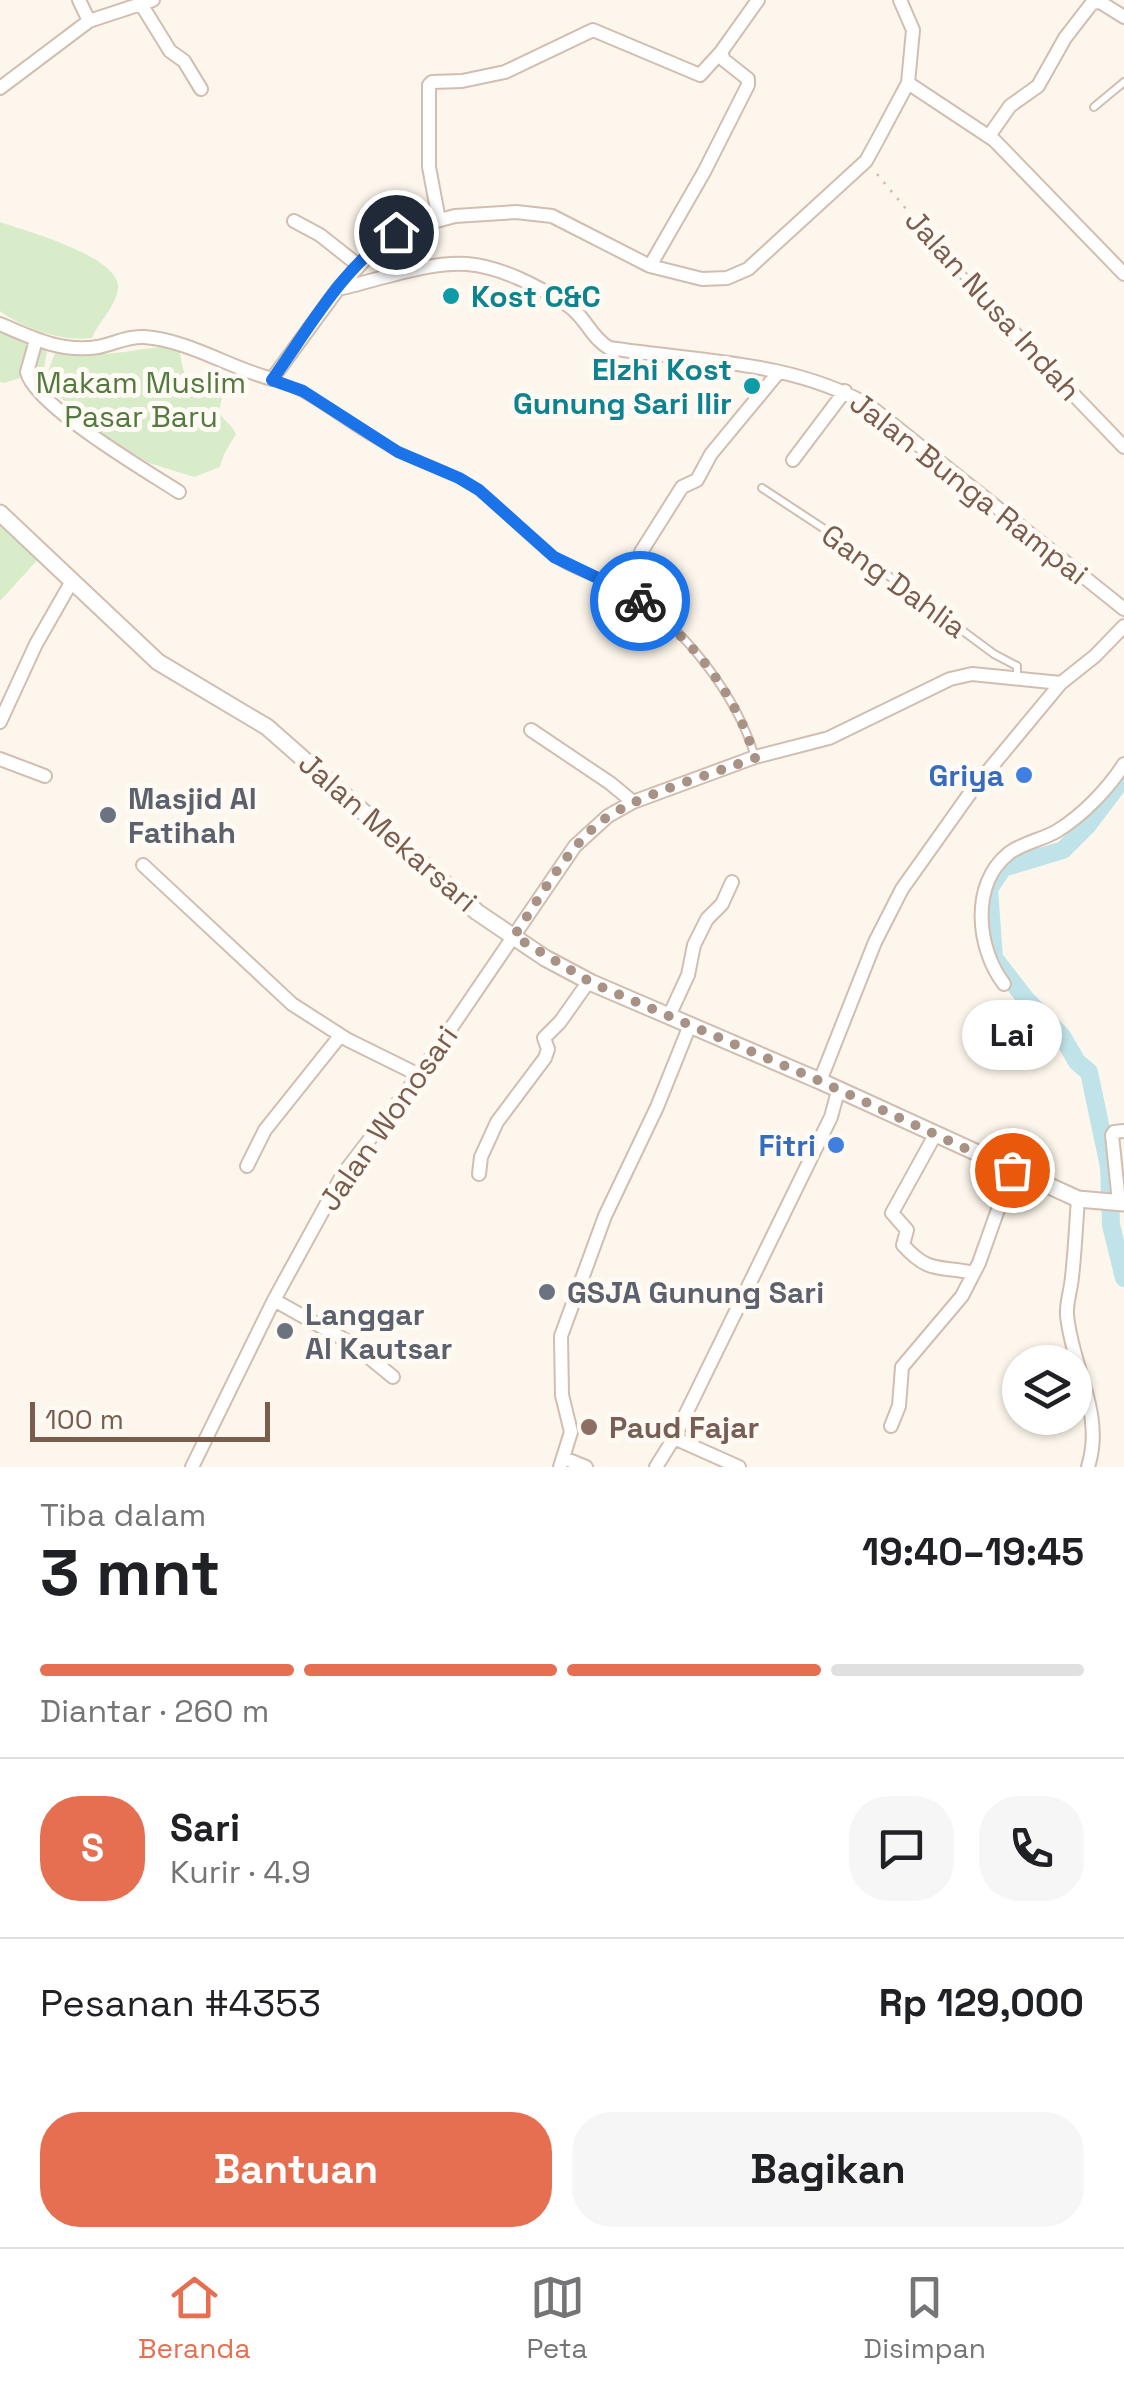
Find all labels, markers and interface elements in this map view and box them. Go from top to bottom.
pin [354,190,439,275]
street label: Jalan Nusa Indah [897,201,1089,409]
icon: home [369,205,424,260]
place label: Kost C&C [471,277,601,316]
marker: Kost C&C [440,285,462,307]
place label: Elzhi Kost Gunung Sari Ilir [513,350,732,423]
park label: Makam Muslim Pasar Baru [36,363,246,436]
marker: Elzhi Kost Gunung Sari Ilir [741,375,763,397]
street label: Jalan Bunga Rampai [842,383,1096,593]
street label: Gang Dahlia [814,515,974,647]
courier [590,551,690,651]
icon: bike [613,574,668,629]
street label: Jalan Mekarsari [291,744,485,920]
place label: Griya [928,756,1004,795]
marker: Griya [1013,764,1035,786]
place label: Masjid Al Fatihah [128,779,257,852]
marker: Masjid Al Fatihah [97,804,119,826]
callout: Lai [962,1000,1062,1070]
text: Lai [990,1015,1034,1055]
street label: Jalan Wonosari [310,1018,466,1218]
place label: Fitri [758,1126,816,1165]
pin [970,1128,1055,1213]
marker: Fitri [825,1134,847,1156]
icon: bag [985,1143,1040,1198]
place label: GSJA Gunung Sari [567,1273,824,1312]
marker: GSJA Gunung Sari [536,1281,558,1303]
place label: Langgar Al Kautsar [305,1295,452,1368]
marker: Langgar Al Kautsar [274,1320,296,1342]
map controls [1002,1345,1092,1435]
button: layers [1002,1345,1092,1435]
scale bar [30,1397,270,1442]
text: 100 m [45,1401,124,1437]
place label: Paud Fajar [609,1408,759,1447]
marker: Paud Fajar [578,1416,600,1438]
text: Tiba dalam [40,1495,206,1535]
text: 19:40–19:45 [862,1528,1084,1576]
text: 3 mnt [40,1531,220,1614]
text: Diantar · 260 m [40,1691,269,1731]
button: chat [849,1796,954,1901]
button: phone [979,1796,1084,1901]
text: Sari [170,1804,240,1852]
text: S [81,1824,104,1872]
text: Kurir · 4.9 [170,1852,311,1892]
text: Pesanan #4353 [40,1979,321,2027]
text: Rp 129,000 [879,1979,1084,2027]
button: Bantuan [40,2112,552,2227]
button: Bagikan [572,2112,1084,2227]
tab: Beranda [138,2270,251,2366]
tab: Peta [526,2270,588,2366]
tab: Disimpan [864,2270,986,2366]

